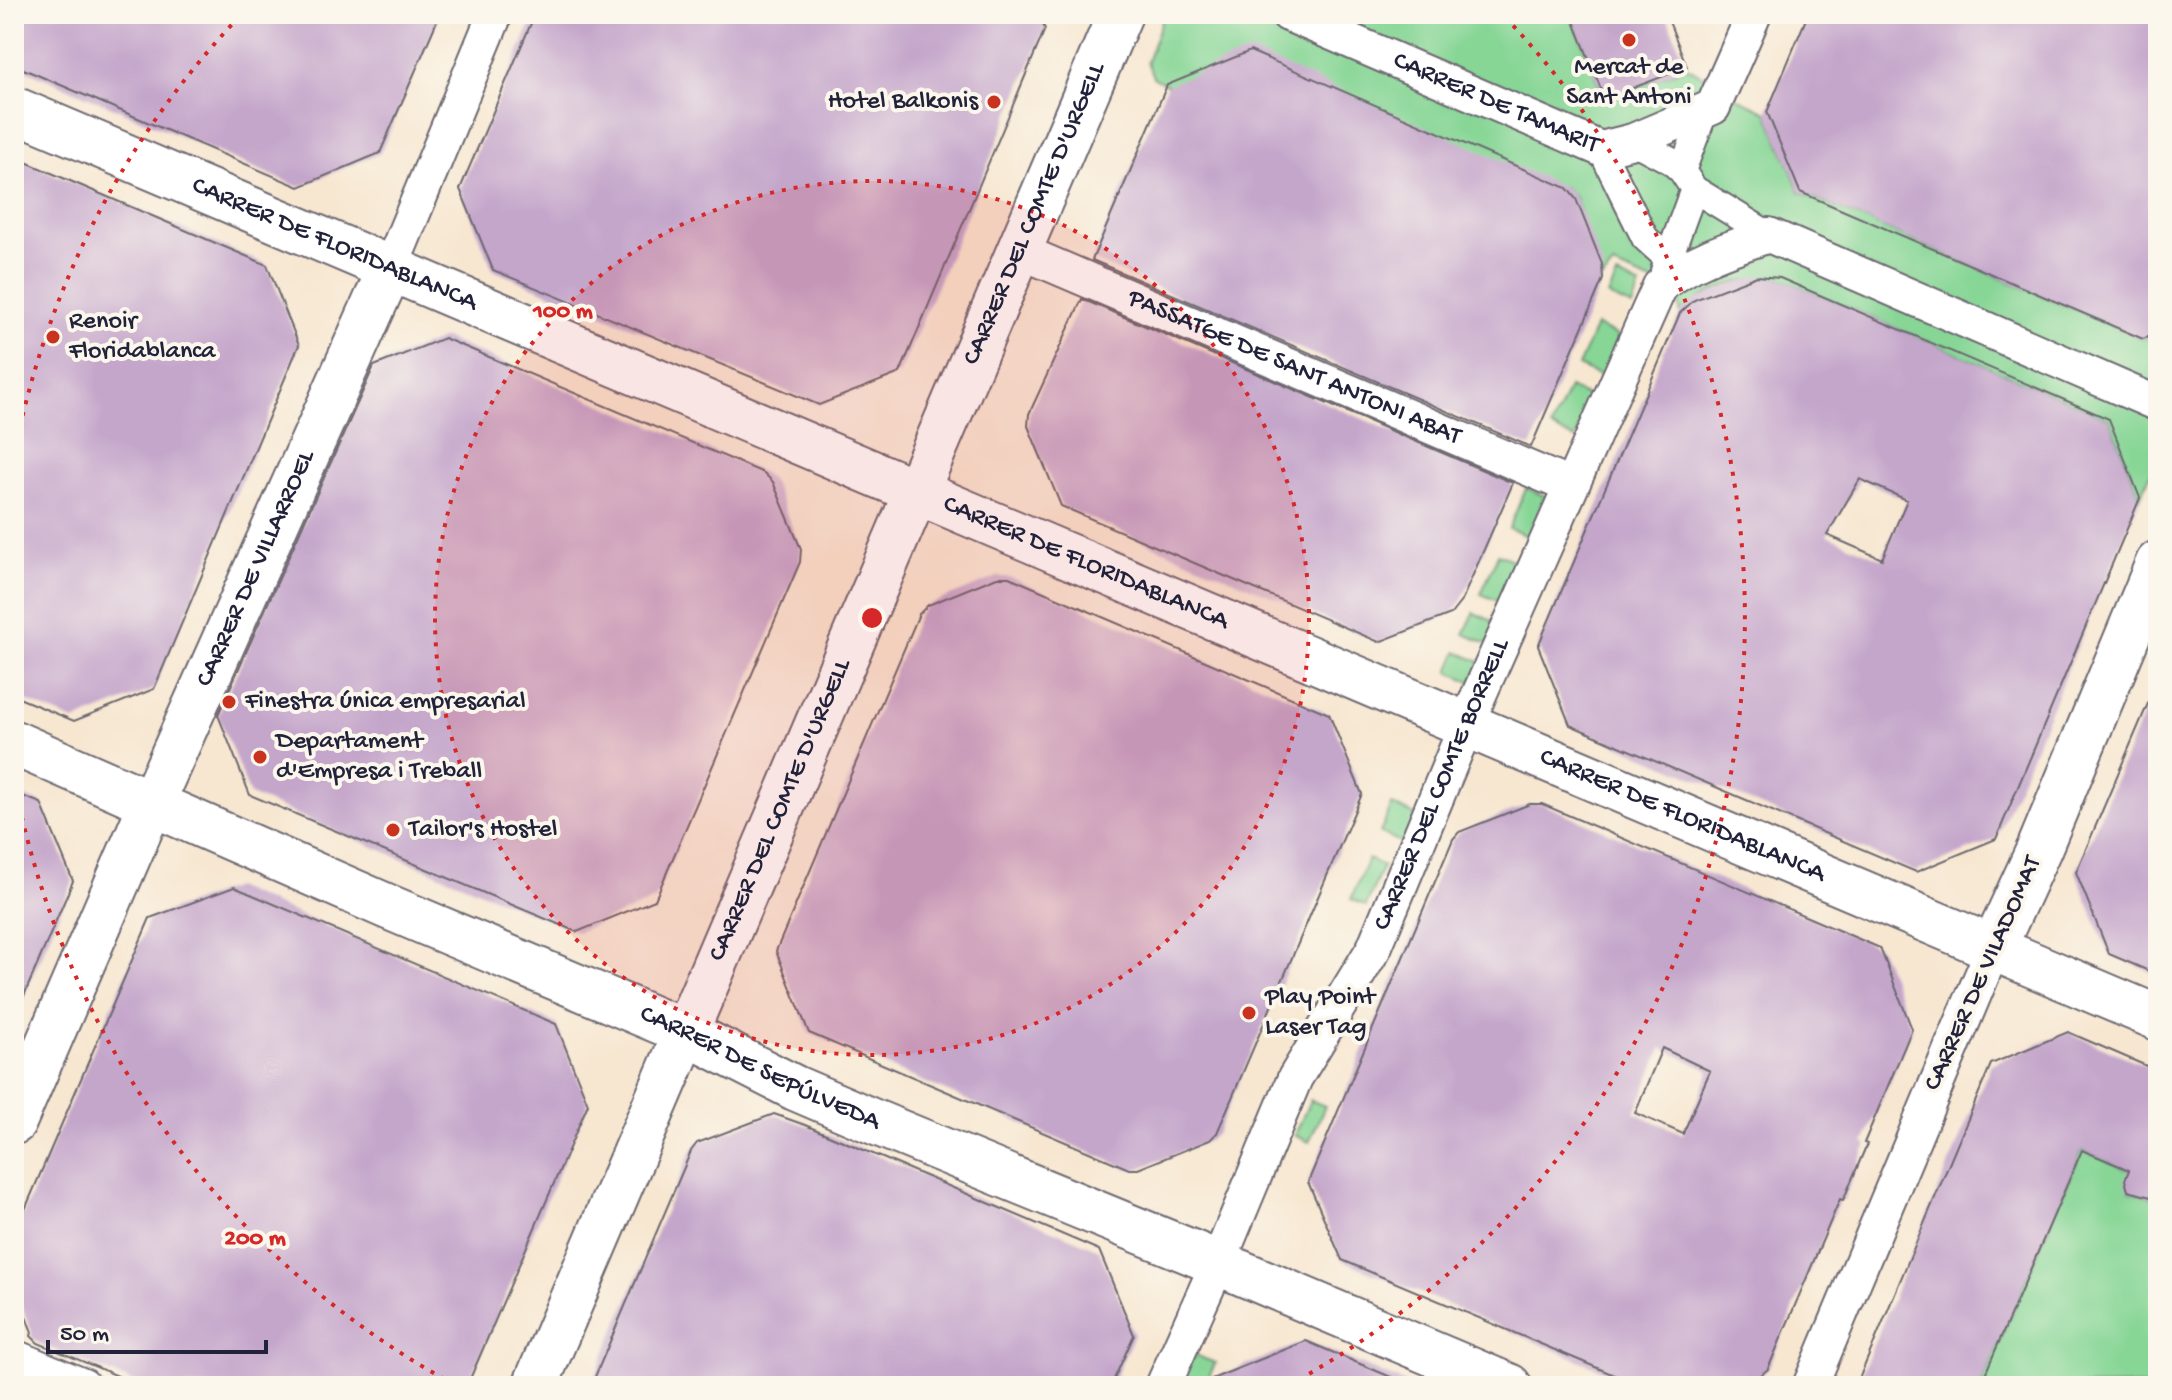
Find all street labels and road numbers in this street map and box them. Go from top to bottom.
street label: CARRER DE TAMARIT [1388,46,1604,162]
street label: CARRER DEL COMTE D'URGELL [957,57,1113,370]
street label: CARRER DE FLORIDABLANCA [187,171,483,320]
street label: PASSATGE DE SANT ANTONI ABAT [1122,283,1466,453]
street label: CARRER DE VILLARROEL [190,444,323,692]
street label: CARRER DE FLORIDABLANCA [938,489,1235,638]
street label: CARRER DEL COMTE BORRELL [1367,633,1518,935]
street label: CARRER DEL COMTE D'URGELL [702,653,859,966]
street label: CARRER DE FLORIDABLANCA [1535,742,1831,891]
street label: CARRER DE VILADOMAT [1918,851,2050,1096]
street label: CARRER DE SEPÚLVEDA [635,999,886,1139]

